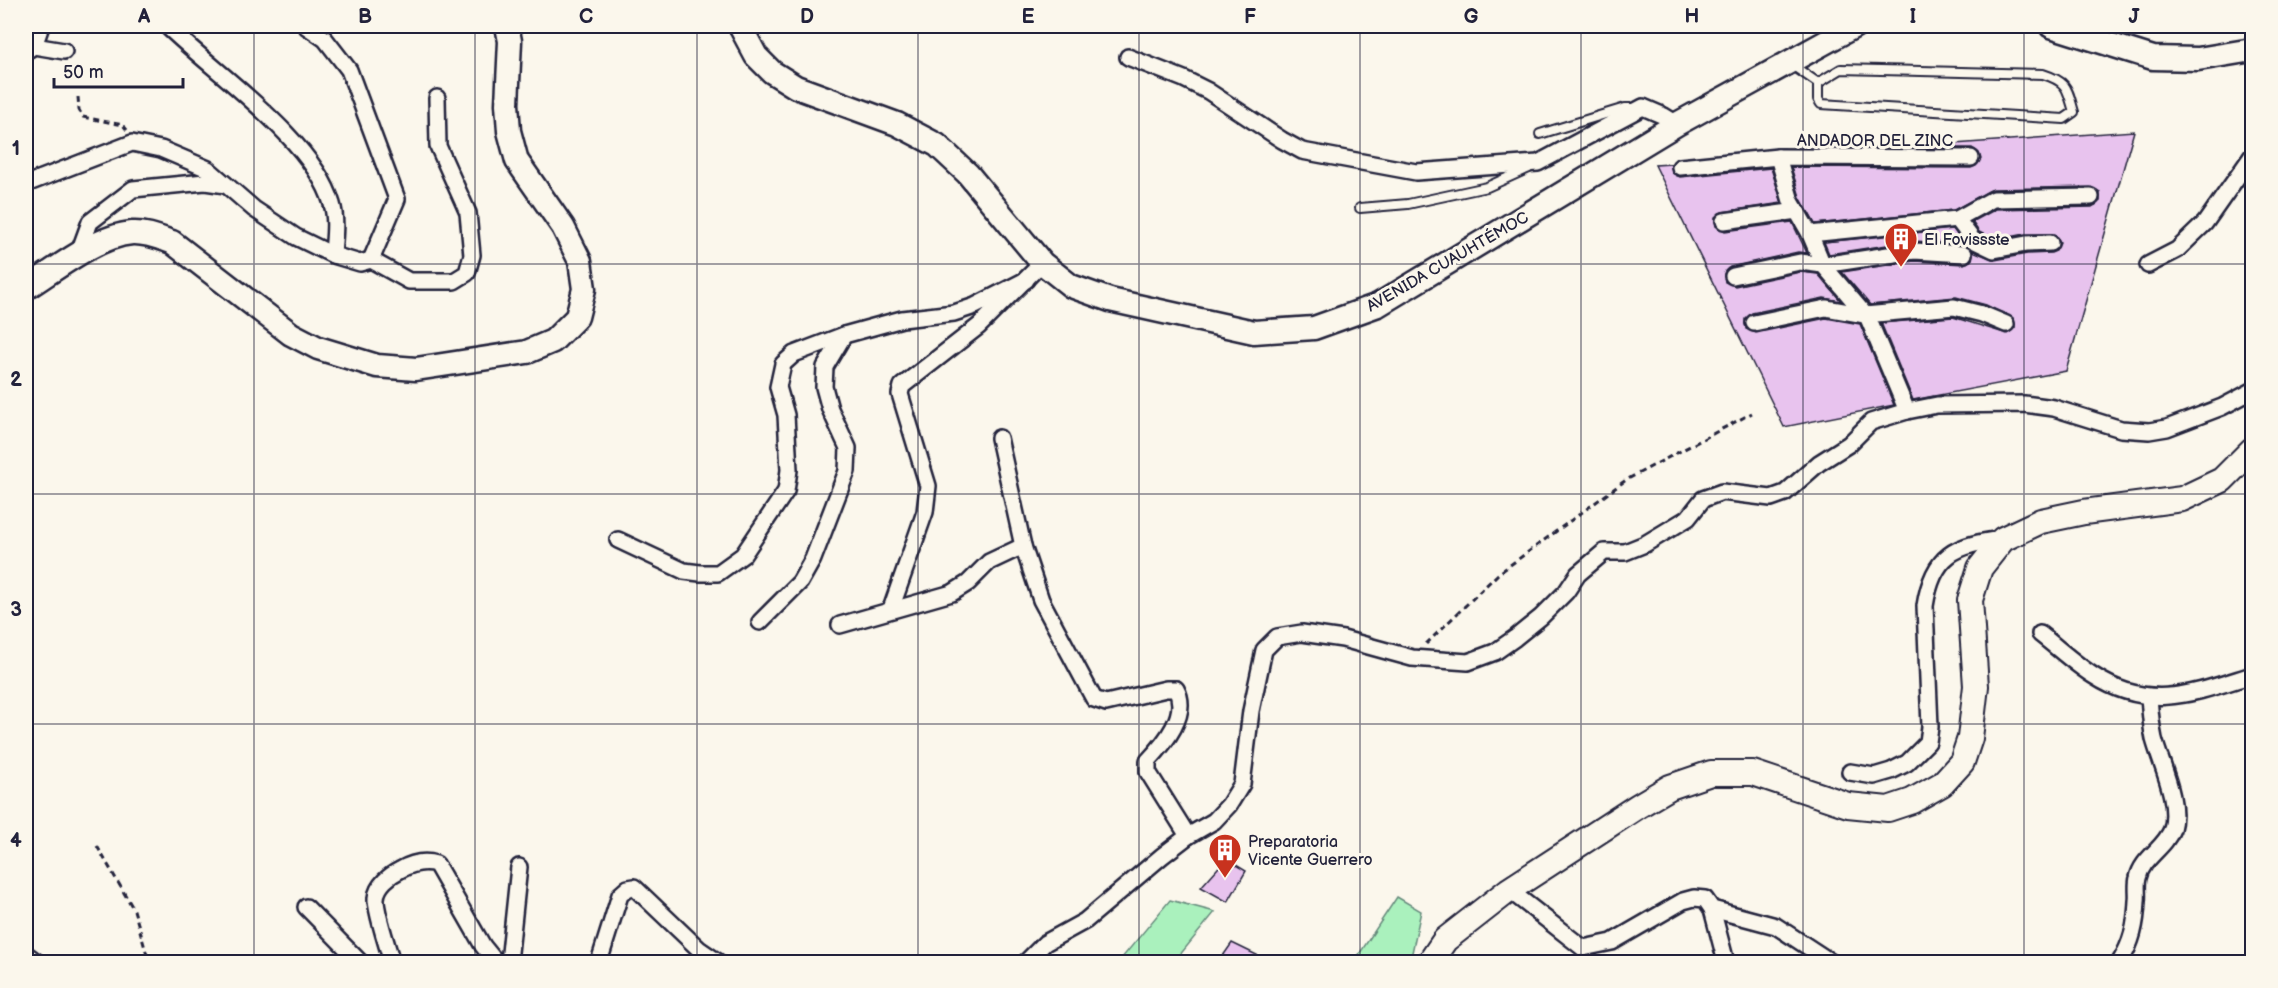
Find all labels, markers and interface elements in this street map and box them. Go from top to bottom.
text: A [137,5,151,29]
text: B [358,5,372,29]
text: C [579,5,593,29]
text: D [800,5,814,29]
text: E [1022,5,1035,29]
text: F [1244,5,1256,29]
text: G [1464,5,1479,29]
text: H [1685,5,1699,29]
text: I [1910,5,1916,29]
text: J [2129,5,2141,29]
scale bar [54,51,183,89]
text: 50 m [63,62,104,83]
street label: ANDADOR DEL ZINC [1797,132,1953,151]
text: 1 [12,137,20,161]
street label: AVENIDA CUAUHTÉMOC [1362,206,1532,316]
building icon: El Fovissste [1883,221,1919,268]
place label: El Fovissste [1924,231,2010,250]
text: 2 [10,368,22,392]
text: 3 [10,598,22,622]
text: 4 [10,829,22,853]
building icon: Preparatoria Vicente Guerrero [1207,832,1243,879]
place label: Preparatoria Vicente Guerrero [1248,833,1373,870]

